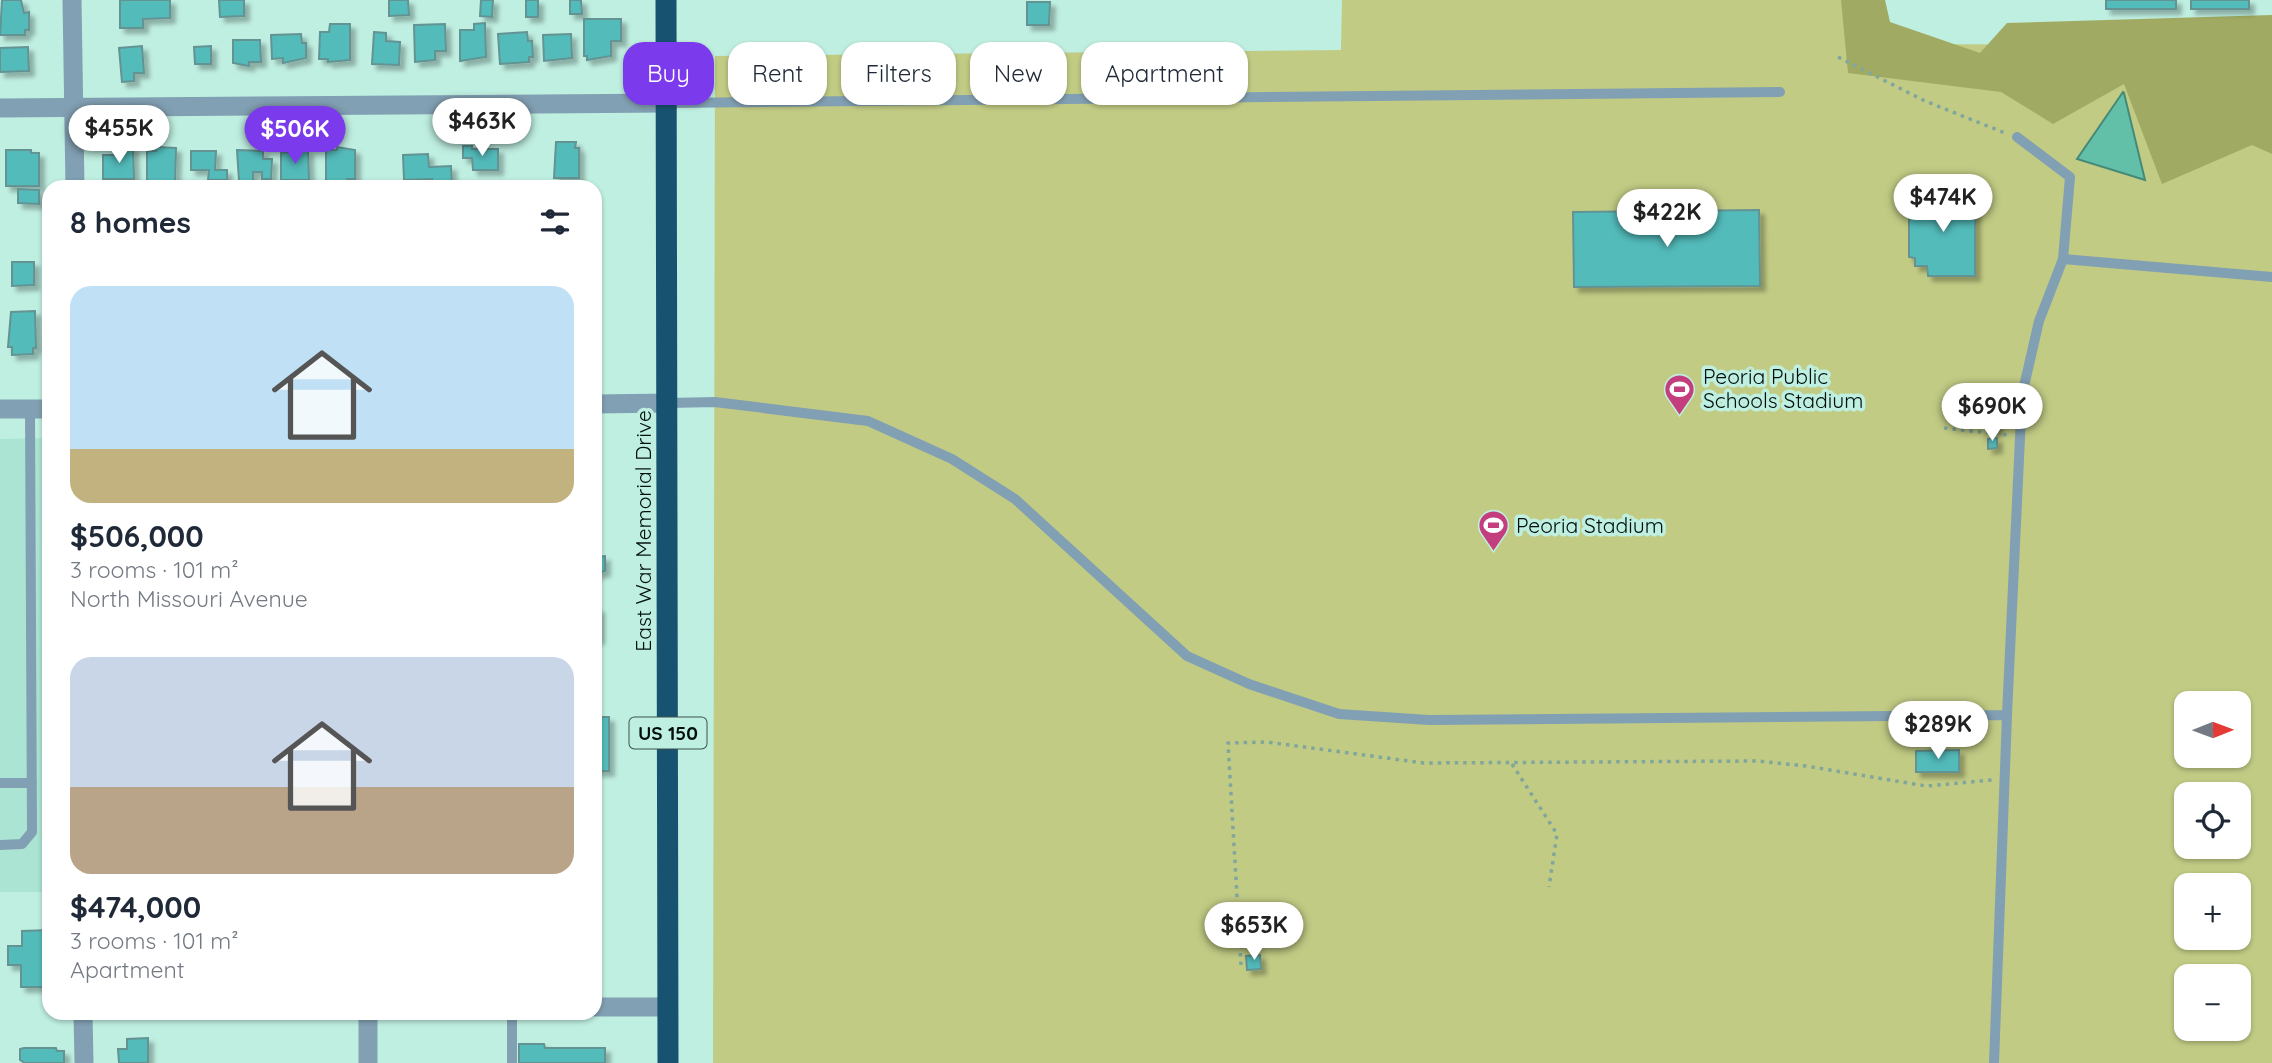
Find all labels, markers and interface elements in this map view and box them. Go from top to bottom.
chip: Buy [623,42,714,105]
chip: Rent [728,42,827,105]
chip: Filters [841,42,956,105]
chip: New [970,42,1067,105]
chip: Apartment [1081,42,1248,105]
pin: $463K [433,99,531,158]
pin: $455K [70,106,168,165]
pin: $506K [246,106,344,166]
text: $463K [448,106,516,135]
text: $455K [85,113,153,142]
text: $506K [261,114,329,143]
pin: $474K [1894,174,1992,234]
text: $474K [1910,182,1976,211]
pin: $422K [1618,190,1716,249]
text: $422K [1633,197,1701,226]
text: 8 homes [70,203,191,241]
icon: filters [536,203,574,241]
icon: home [259,332,385,458]
place label: Peoria Public Schools Stadium [1703,363,1863,413]
sports icon: Peoria Public Schools Stadium [1663,372,1697,416]
pin: $690K [1943,384,2041,443]
text: $690K [1958,391,2026,420]
street label: East War Memorial Drive [630,410,656,652]
sports icon: Peoria Stadium [1476,509,1510,553]
place label: Peoria Stadium [1516,512,1664,538]
text: $506,000 [70,517,204,555]
text: 3 rooms · 101 m² [70,555,239,584]
text: North Missouri Avenue [70,584,308,613]
north arrow [2174,691,2250,768]
map controls [2174,691,2251,1041]
pin: $289K [1889,702,1987,761]
icon: home [259,703,385,829]
text: $289K [1904,709,1972,738]
road number: US 150 [630,718,706,748]
button: locate [2174,782,2251,859]
button: + [2174,873,2251,950]
text: $474,000 [70,888,201,926]
pin: $653K [1205,902,1303,962]
text: $653K [1220,910,1288,939]
text: 3 rooms · 101 m² [70,926,239,955]
text: Apartment [70,955,184,984]
button: − [2174,964,2251,1041]

